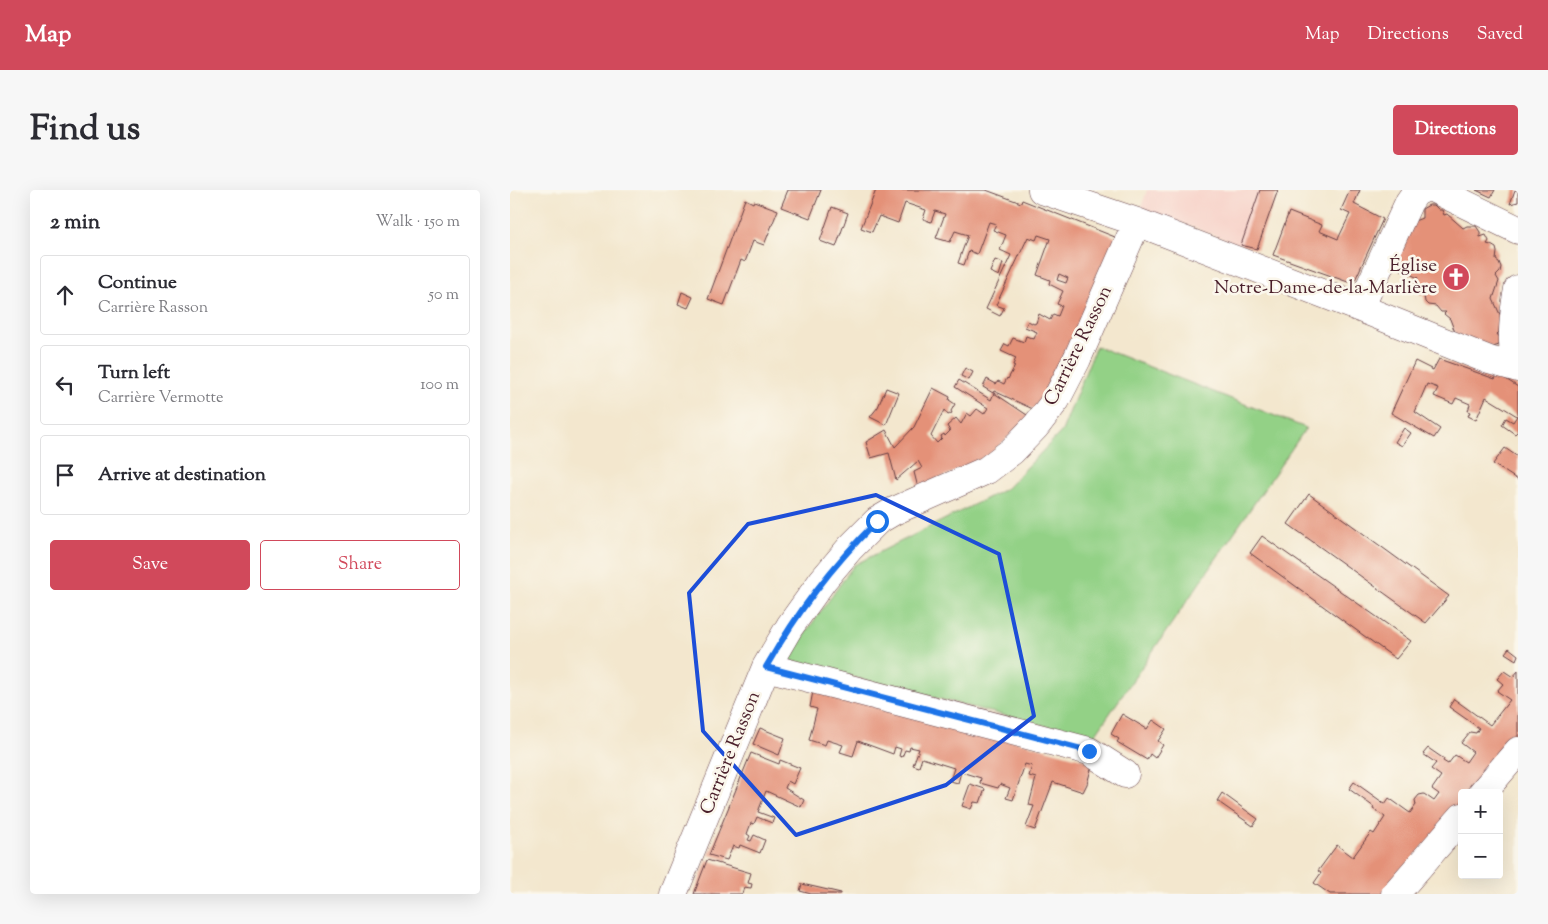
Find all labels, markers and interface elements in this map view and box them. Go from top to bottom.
text: Map [25,18,71,52]
text: Map [1305,22,1340,48]
text: Directions [1368,22,1449,48]
text: Saved [1477,22,1523,48]
text: Find us [30,105,140,156]
button: Directions [1393,105,1518,155]
text: 2 min [50,208,100,238]
text: Walk · 150 m [376,211,460,234]
place label: Église Notre-Dame-de-la-Marlière [1214,253,1437,302]
church icon: Église Notre-Dame-de-la-Marlière [1441,262,1471,292]
text: Continue [98,270,177,297]
icon: ahead [51,281,79,309]
street label: Carrière Rasson [1038,281,1120,411]
text: 50 m [428,284,459,307]
text: Carrière Rasson [98,297,208,320]
text: Turn left [98,360,170,387]
icon: left [51,371,79,399]
text: 100 m [420,374,459,397]
text: Carrière Vermotte [98,387,224,410]
icon: arrive [51,461,79,489]
text: Arrive at destination [98,462,266,489]
route start [866,510,889,533]
button: Save [50,540,250,590]
button: Share [260,540,460,590]
street label: Carrière Rasson [694,687,768,819]
route end [1078,740,1101,763]
map controls [1458,789,1503,879]
button: + [1458,789,1503,834]
button: − [1458,834,1503,879]

